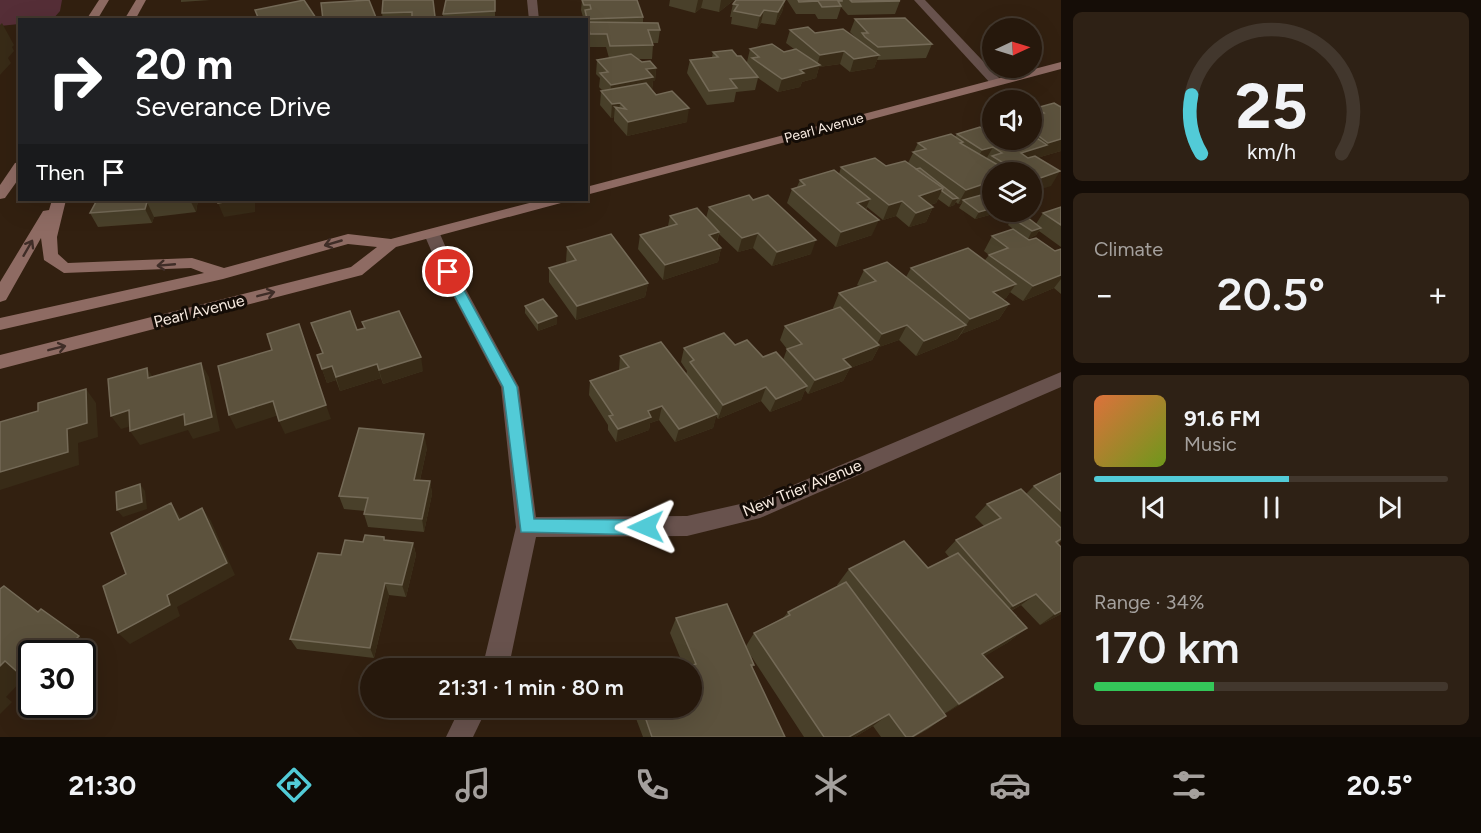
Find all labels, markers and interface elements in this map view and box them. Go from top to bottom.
north arrow [982,18,1042,78]
map controls [982,18,1042,222]
text: 20 m [135,39,233,90]
icon: right [36,42,114,120]
text: 25 [1235,69,1307,144]
text: Severance Drive [135,90,331,123]
button: sound [982,90,1042,150]
street label: Pearl Avenue [782,109,866,147]
text: km/h [1247,139,1295,164]
icon: arrive [97,156,130,189]
text: Then [36,159,85,186]
button: layers [982,162,1042,222]
text: Climate [1094,237,1163,261]
one-way arrow [324,238,343,250]
one-way arrow [23,240,35,257]
pin [422,246,473,297]
icon: arrive [431,255,464,288]
one-way arrow [157,260,177,271]
text: 20.5° [1217,267,1325,321]
text: − [1094,275,1115,314]
text: + [1427,275,1448,314]
one-way arrow [256,287,275,299]
street label: Pearl Avenue [152,290,247,331]
one-way arrow [47,341,66,353]
text: 91.6 FM [1184,405,1261,432]
text: Music [1184,432,1237,456]
street label: New Trier Avenue [740,455,865,521]
icon: previous [1137,491,1170,524]
icon: pause [1255,491,1288,524]
icon: next [1373,491,1406,524]
position arrow [614,495,678,559]
text: Range · 34% [1094,590,1205,614]
text: 170 km [1094,620,1240,674]
speed limit sign: 30 [18,640,96,718]
text: 21:31 · 1 min · 80 m [438,674,624,701]
icon: directions [273,764,315,806]
icon: music [452,764,494,806]
icon: phone [631,764,673,806]
icon: climate [810,764,852,806]
icon: car [989,764,1031,806]
icon: filters [1168,764,1210,806]
text: 21:30 [68,769,136,802]
text: 20.5° [1347,769,1412,802]

